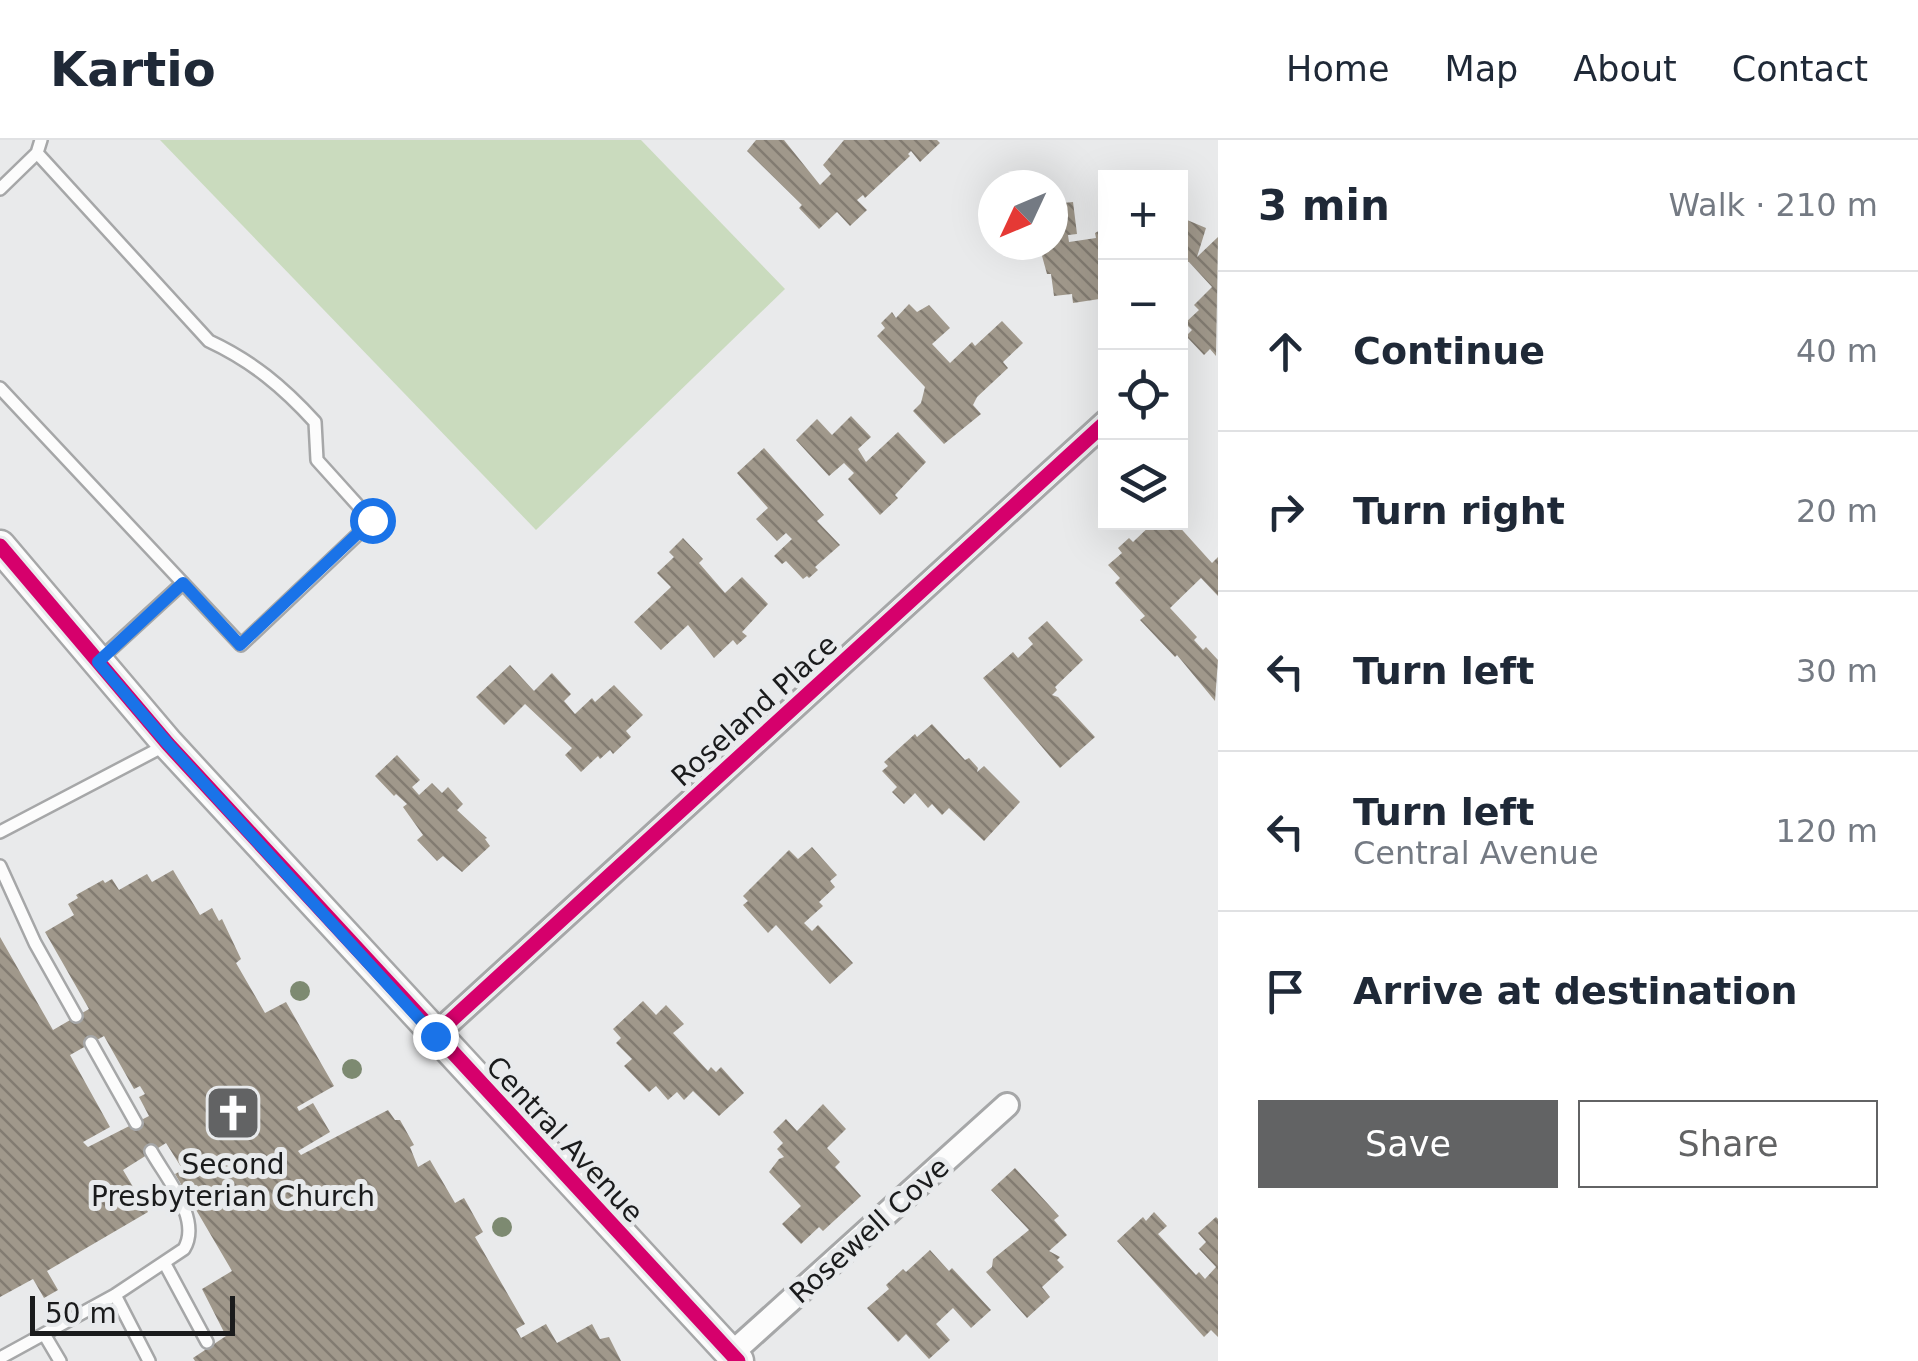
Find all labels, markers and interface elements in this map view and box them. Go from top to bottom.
text: Kartio [50,41,216,97]
text: Home [1286,49,1389,89]
text: Map [1444,49,1518,89]
text: About [1573,49,1677,89]
text: Contact [1732,49,1868,89]
north arrow [978,170,1068,260]
map controls [1098,170,1188,530]
button: + [1098,170,1188,260]
text: 3 min [1258,181,1390,230]
text: Walk · 210 m [1668,186,1878,224]
button: − [1098,260,1188,350]
icon: ahead [1258,324,1313,379]
text: Continue [1353,329,1545,373]
text: 40 m [1796,332,1878,370]
button: locate [1098,350,1188,440]
button: layers [1098,440,1188,530]
icon: right [1258,484,1313,539]
text: Turn right [1353,489,1565,533]
text: 20 m [1796,492,1878,530]
route start [350,498,396,544]
street label: Roseland Place [665,628,844,793]
icon: left [1258,644,1313,699]
text: Turn left [1353,649,1534,693]
text: 30 m [1796,652,1878,690]
text: Turn left [1353,790,1534,834]
icon: left [1258,804,1313,859]
text: 120 m [1776,812,1878,850]
text: Central Avenue [1353,834,1599,872]
icon: arrive [1258,964,1313,1019]
text: Arrive at destination [1353,969,1798,1013]
route end [413,1014,459,1060]
street label: Central Avenue [479,1050,650,1229]
church icon: Second Presbyterian Church [203,1083,263,1143]
button: Save [1258,1100,1558,1188]
button: Share [1578,1100,1878,1188]
place label: Second Presbyterian Church [91,1148,375,1213]
street label: Rosewell Cove [783,1150,956,1310]
scale bar [30,1291,235,1336]
text: 50 m [45,1297,117,1330]

